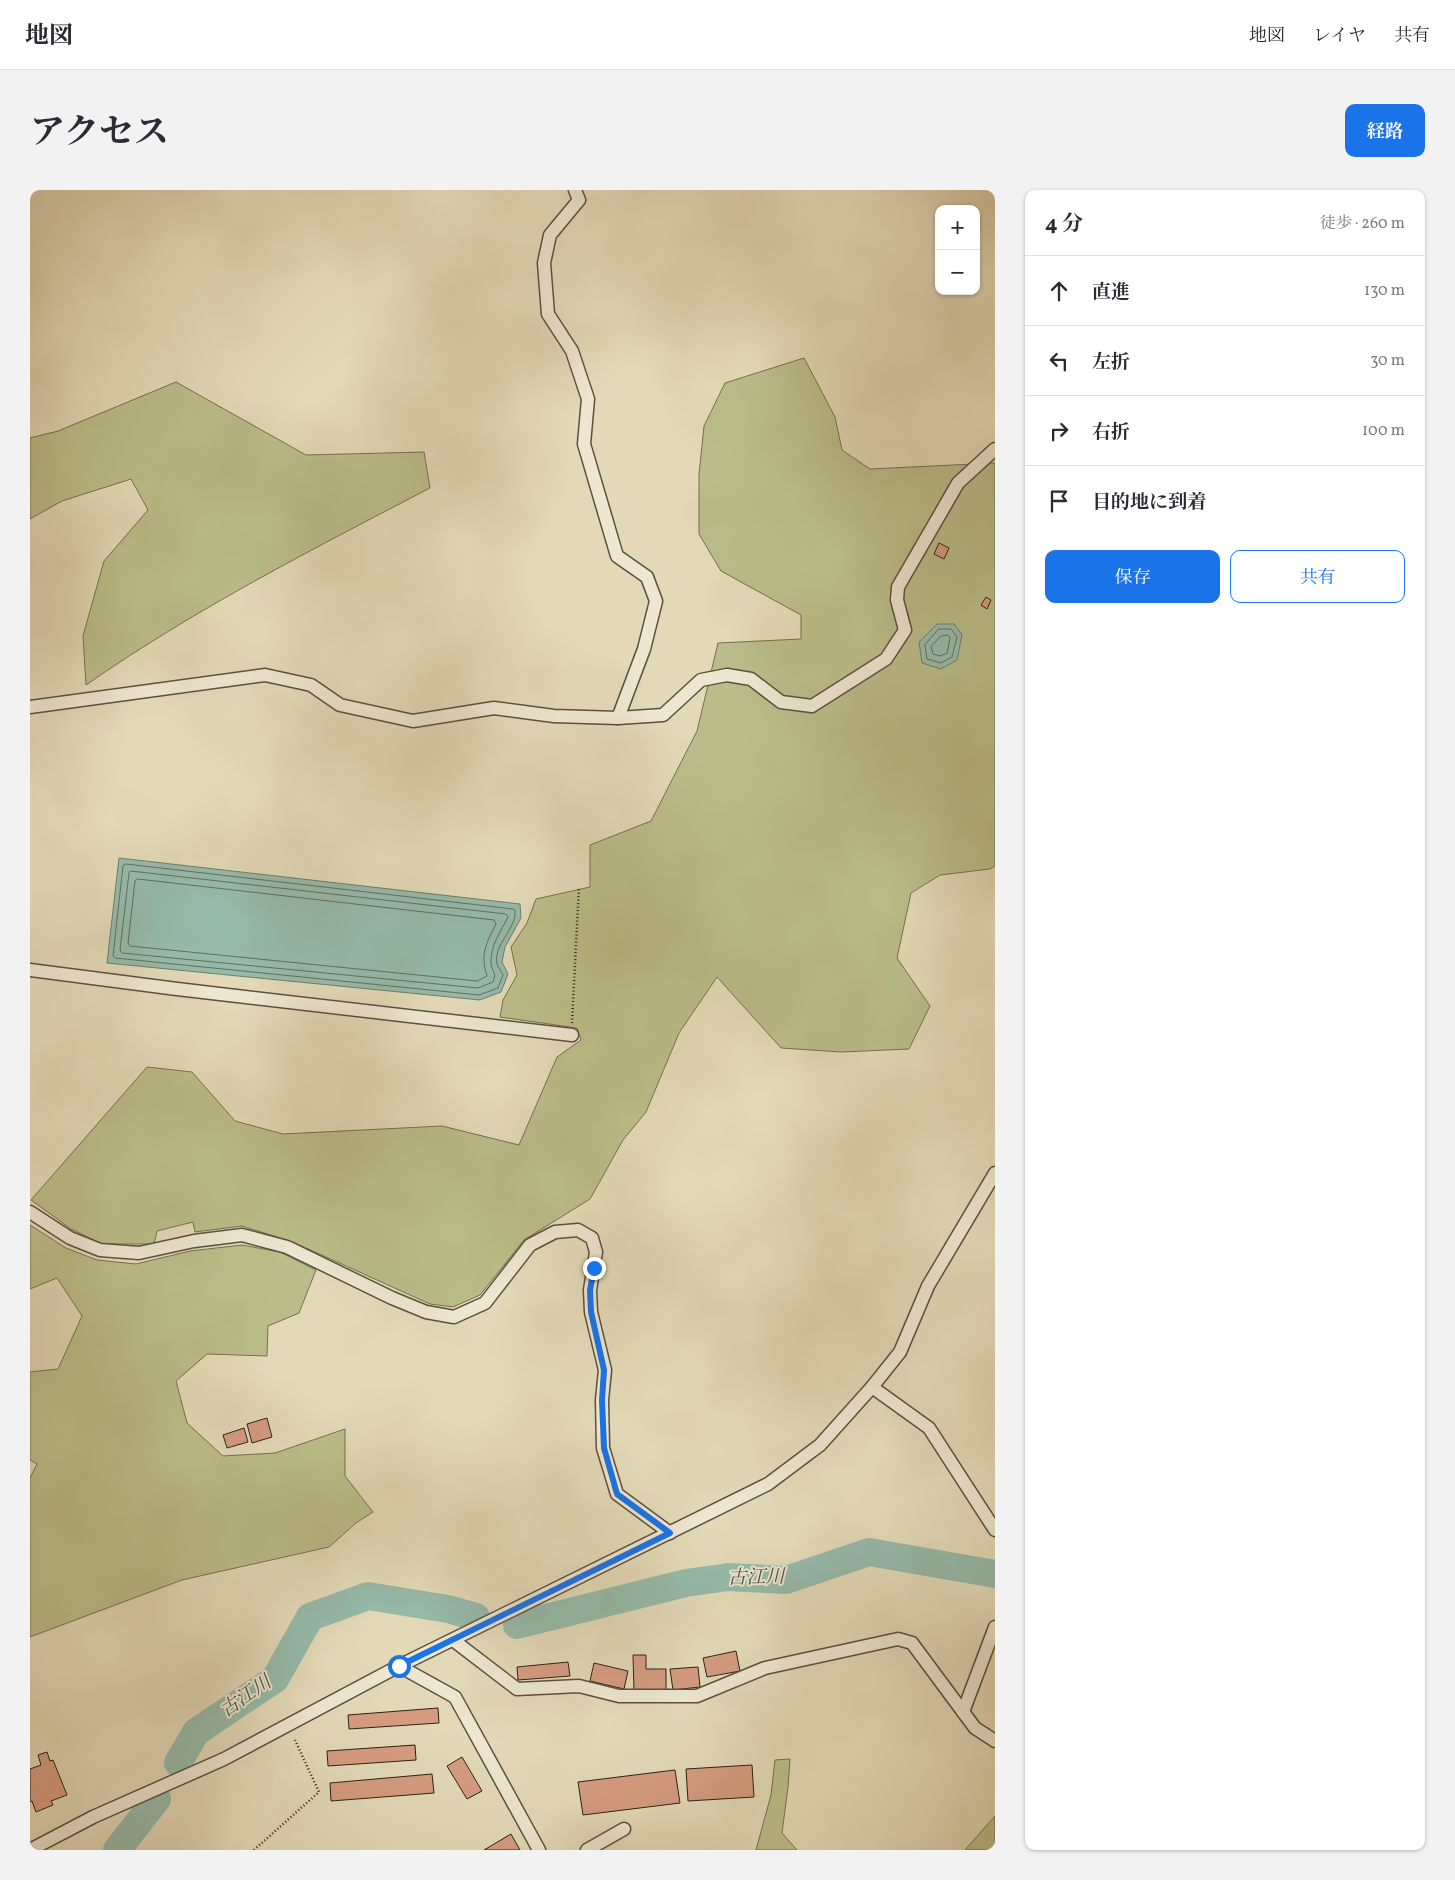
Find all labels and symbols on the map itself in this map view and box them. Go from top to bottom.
route end [583,1257,606,1280]
water label: 古江川 [727,1564,787,1591]
route start [388,1655,411,1678]
water label: 古江川 [215,1669,278,1724]

